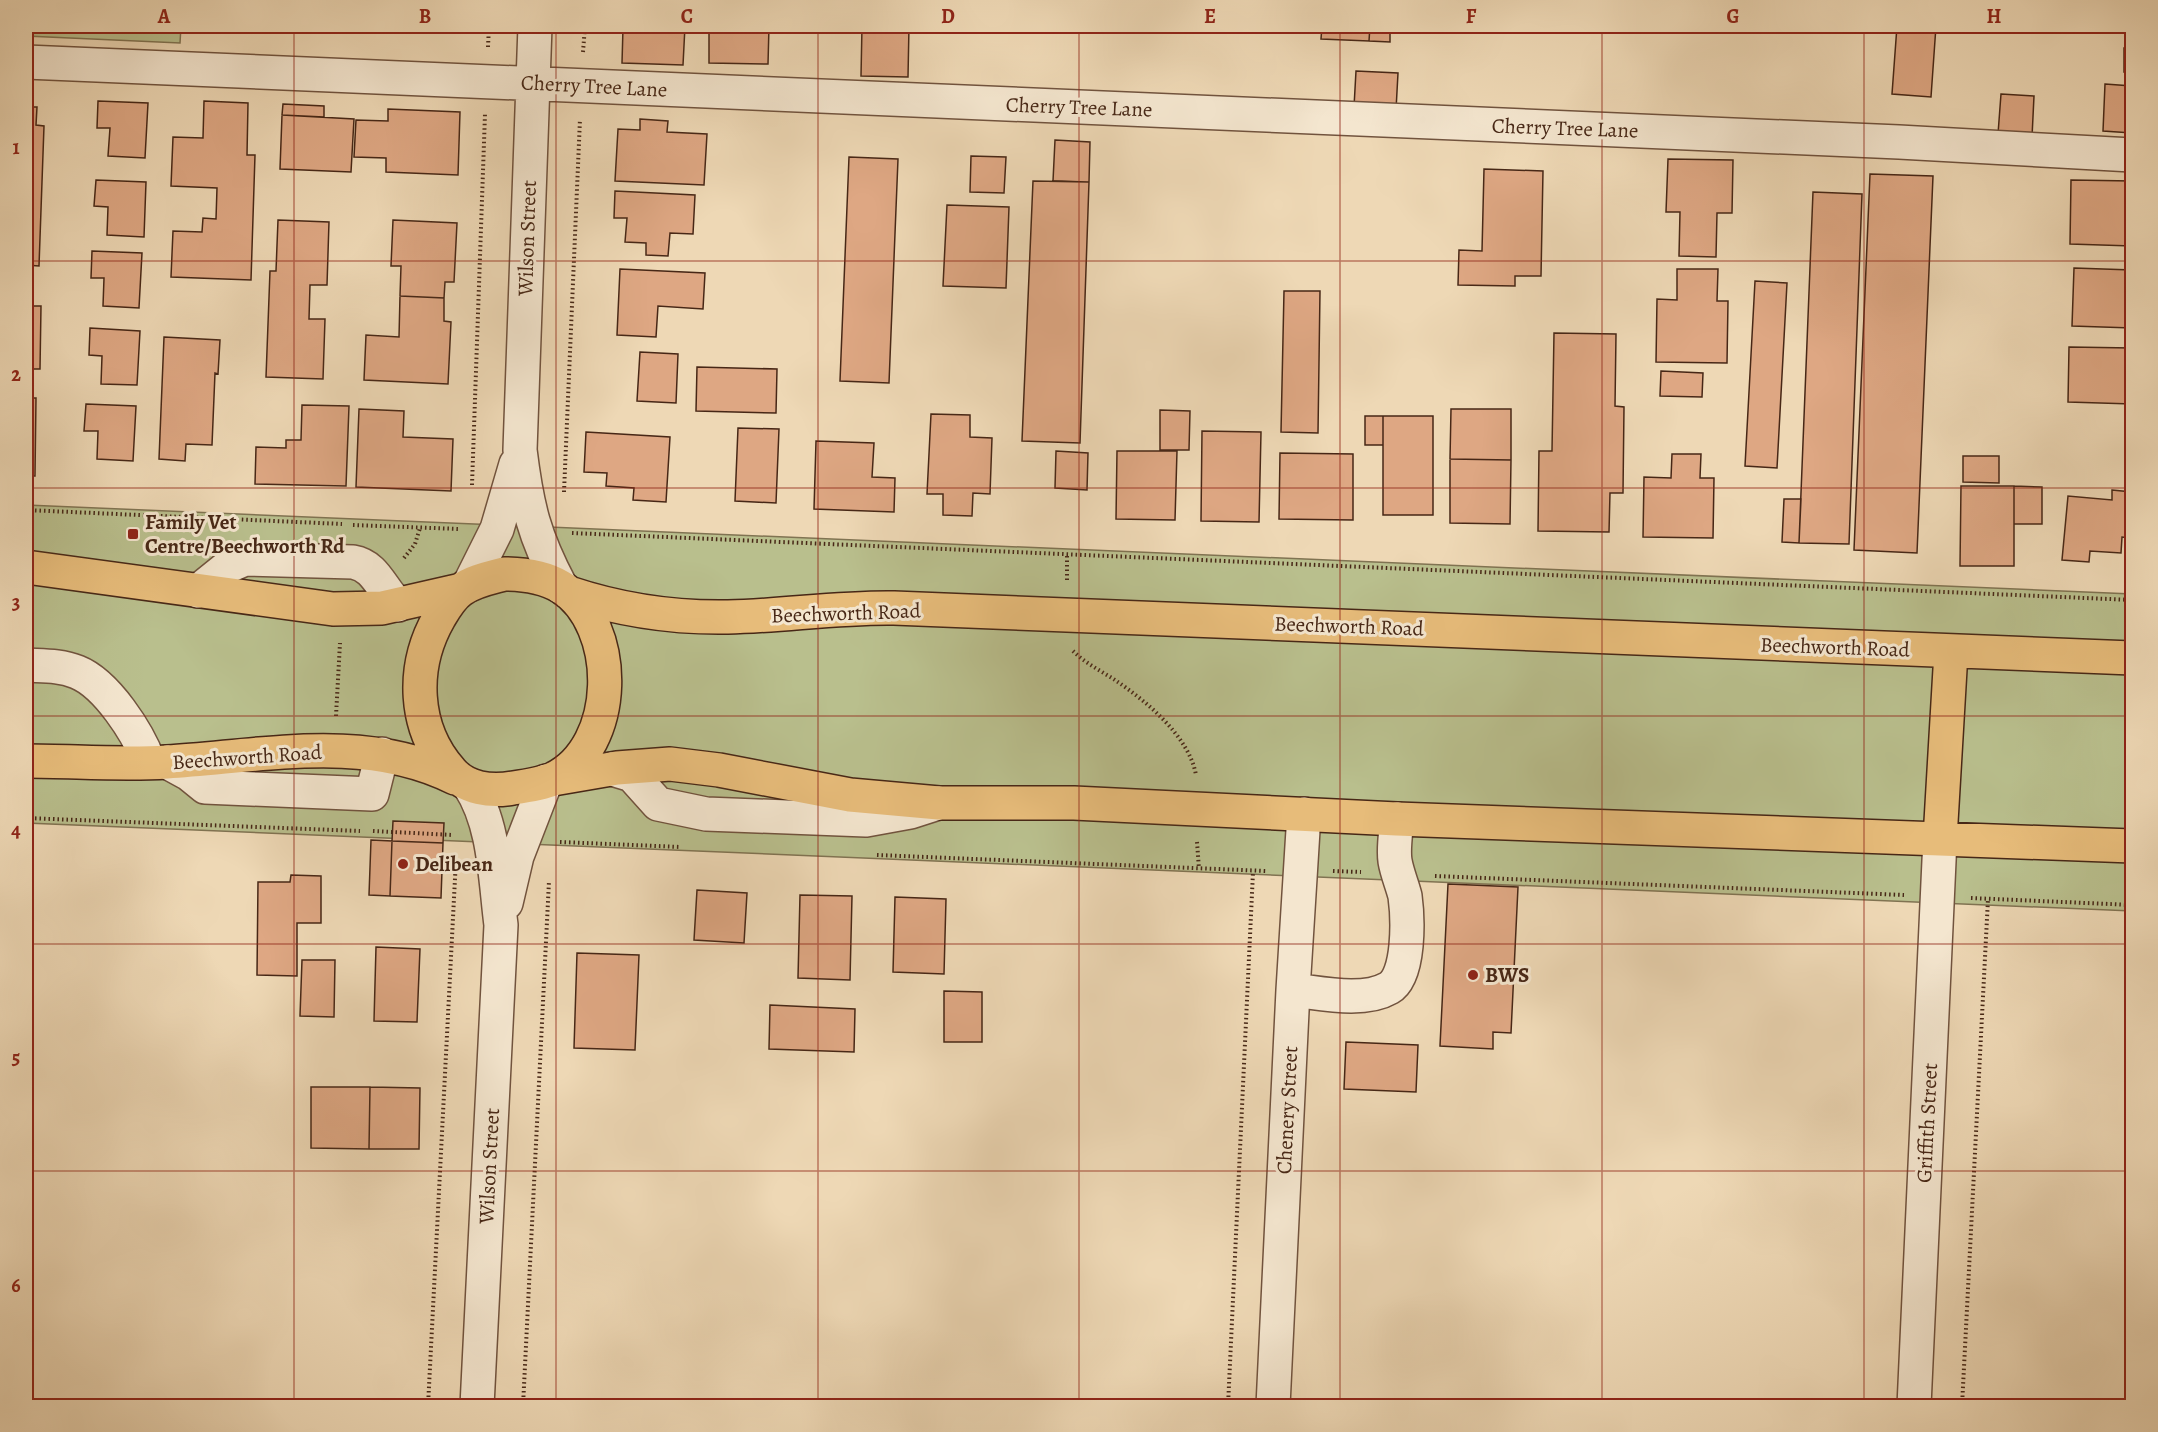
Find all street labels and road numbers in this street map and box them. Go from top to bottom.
street label: Cherry Tree Lane [520,68,668,104]
street label: Cherry Tree Lane [1005,90,1153,124]
street label: Cherry Tree Lane [1491,111,1639,145]
street label: Wilson Street [511,179,543,297]
street label: Beechworth Road [771,596,922,630]
street label: Beechworth Road [1274,609,1425,643]
street label: Beechworth Road [1760,630,1911,664]
street label: Beechworth Road [171,738,323,776]
street label: Chenery Street [1270,1045,1304,1175]
street label: Griffith Street [1910,1062,1944,1184]
street label: Wilson Street [472,1107,506,1226]

